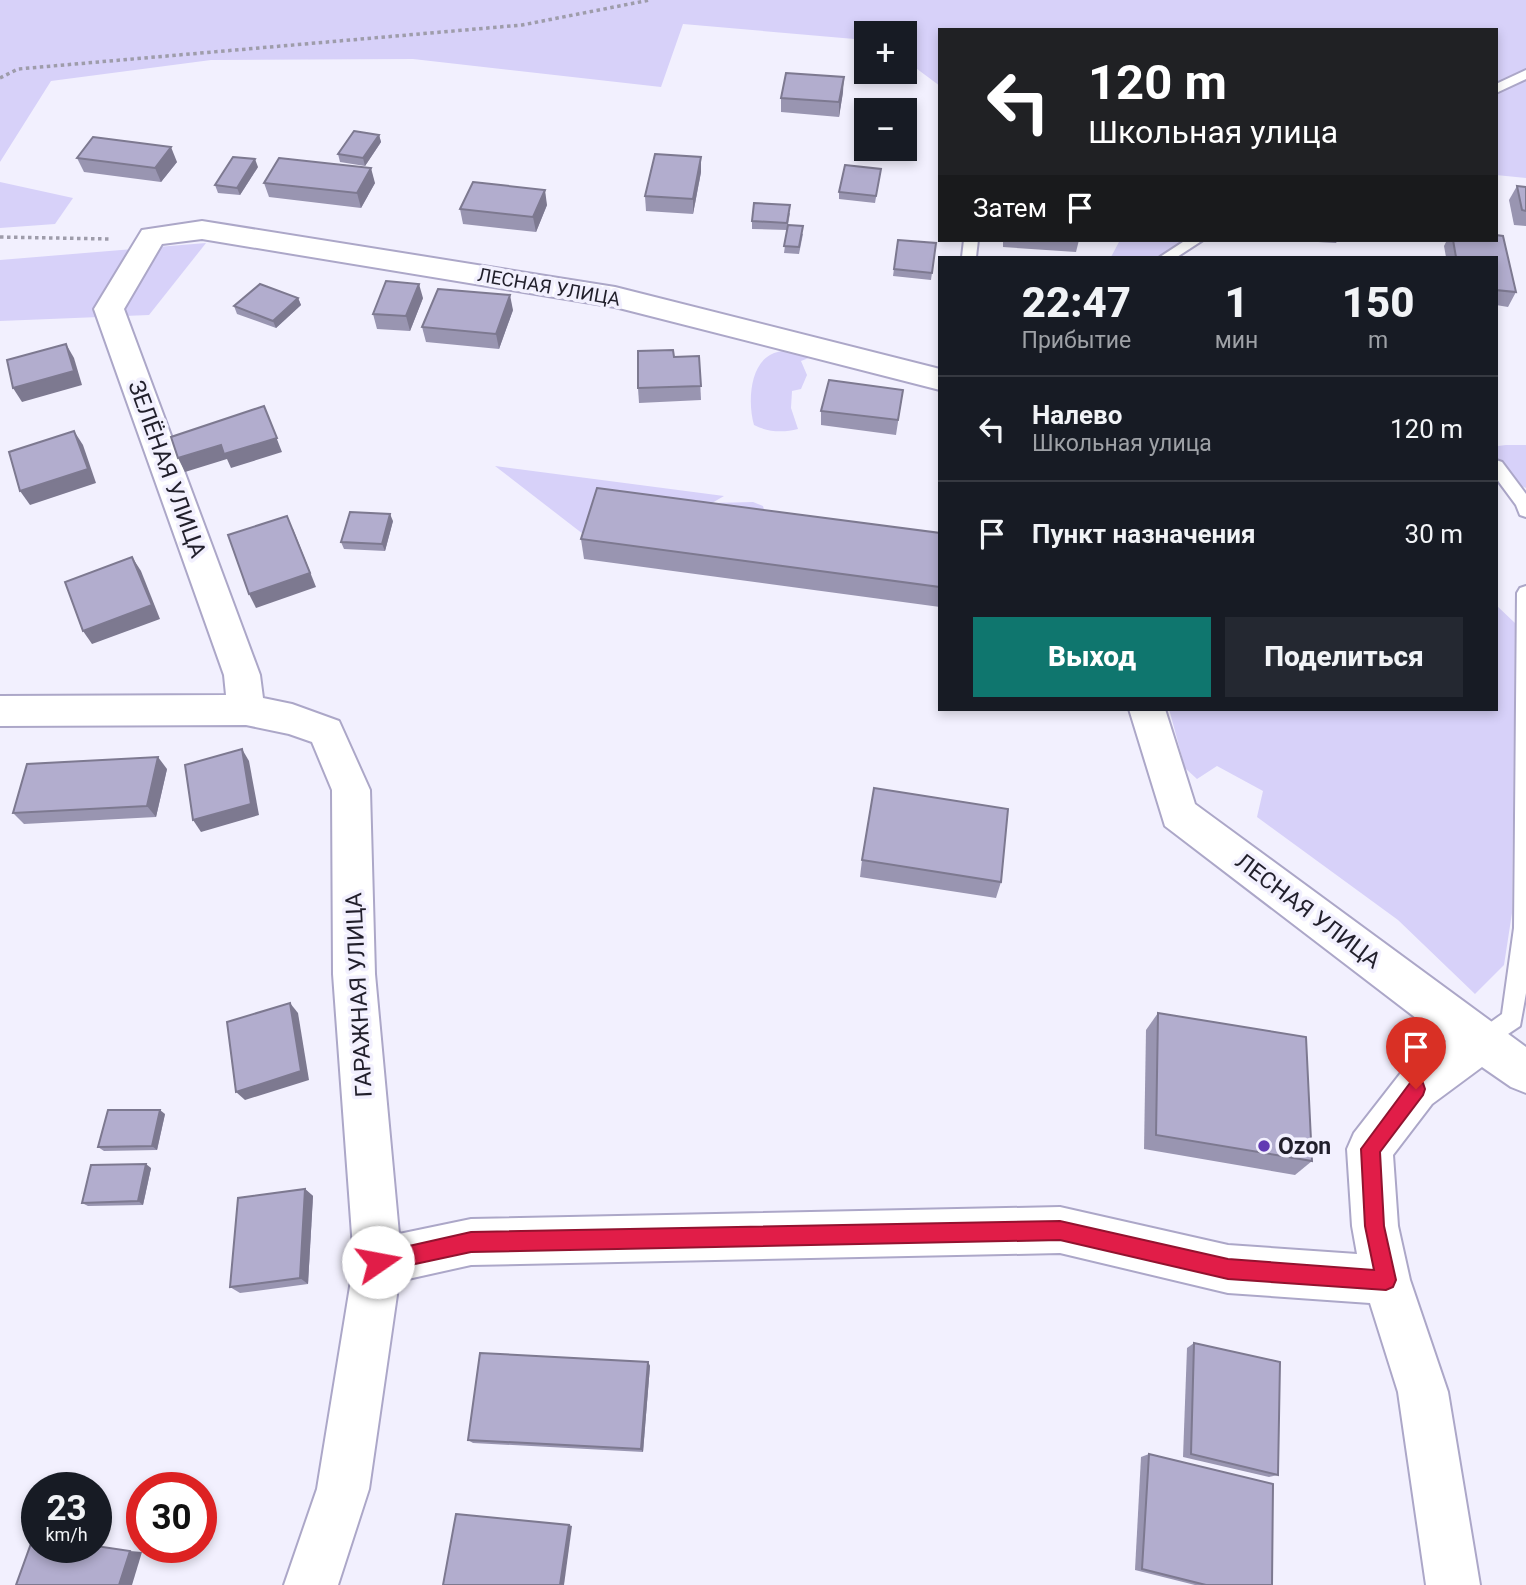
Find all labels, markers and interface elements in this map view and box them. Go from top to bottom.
map controls [854,21,917,161]
button: + [854,21,917,84]
text: 120 m [1088,54,1227,111]
icon: left [973,56,1064,147]
button: − [854,98,917,161]
text: Школьная улица [1088,113,1338,151]
icon: arrive [1061,189,1099,227]
text: Затем [973,193,1047,223]
street label: ЛЕСНАЯ УЛИЦА [476,263,623,311]
text: 22:47 [1022,278,1131,327]
text: 1 [1224,278,1249,327]
text: 150 [1342,278,1415,327]
text: Прибытие [1022,327,1131,354]
text: мин [1215,327,1258,354]
text: m [1368,327,1388,354]
street label: ЗЕЛЁНАЯ УЛИЦА [122,377,212,561]
text: Налево [1032,400,1122,430]
icon: left [973,410,1011,448]
text: 120 m [1390,414,1463,444]
text: Школьная улица [1032,430,1212,457]
icon: arrive [973,515,1011,553]
text: Пункт назначения [1032,519,1256,549]
text: 30 m [1405,519,1463,549]
button: Выход [973,617,1211,697]
button: Поделиться [1225,617,1463,697]
street label: ЛЕСНАЯ УЛИЦА [1230,848,1386,974]
street label: ГАРАЖНАЯ УЛИЦА [340,892,378,1098]
pin [1386,1017,1446,1089]
icon: arrive [1397,1028,1435,1066]
place label: Ozon [1278,1133,1331,1160]
marker: Ozon [1256,1138,1272,1154]
position arrow [341,1225,415,1299]
speed limit sign: 30 [126,1472,217,1563]
text: 23 [46,1488,87,1529]
text: km/h [45,1524,88,1545]

